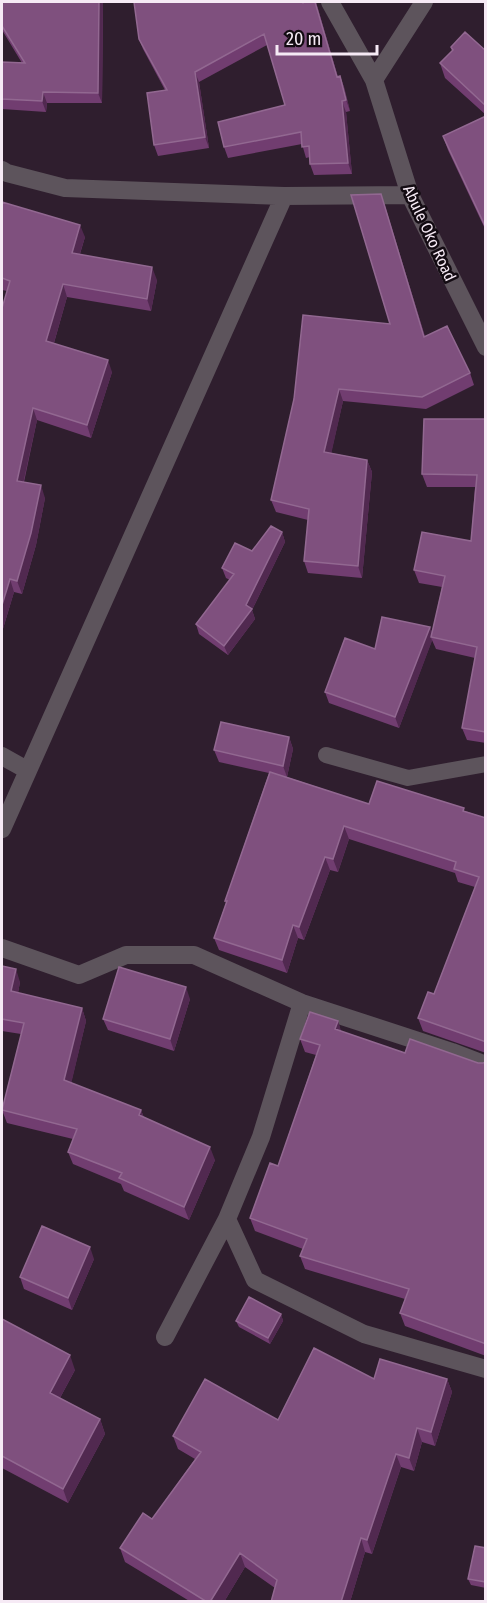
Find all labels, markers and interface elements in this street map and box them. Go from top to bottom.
scale bar [277,18,378,56]
text: 20 m [286,28,321,50]
street label: Abule Oko Road [399,182,460,284]

